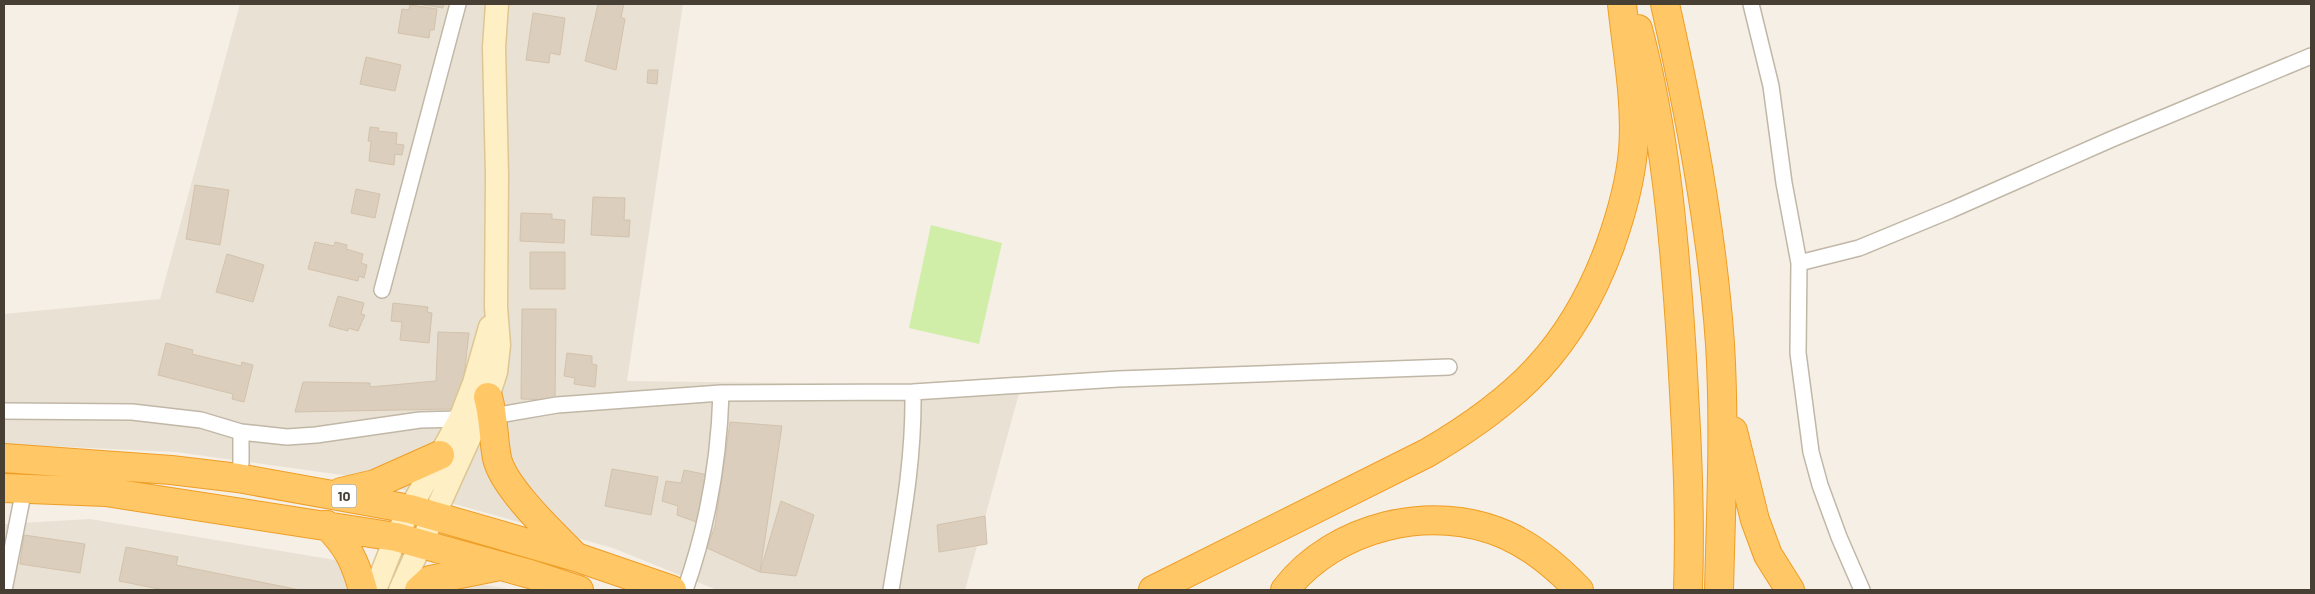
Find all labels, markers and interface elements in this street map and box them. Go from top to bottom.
road number: 10 [332,484,356,508]

